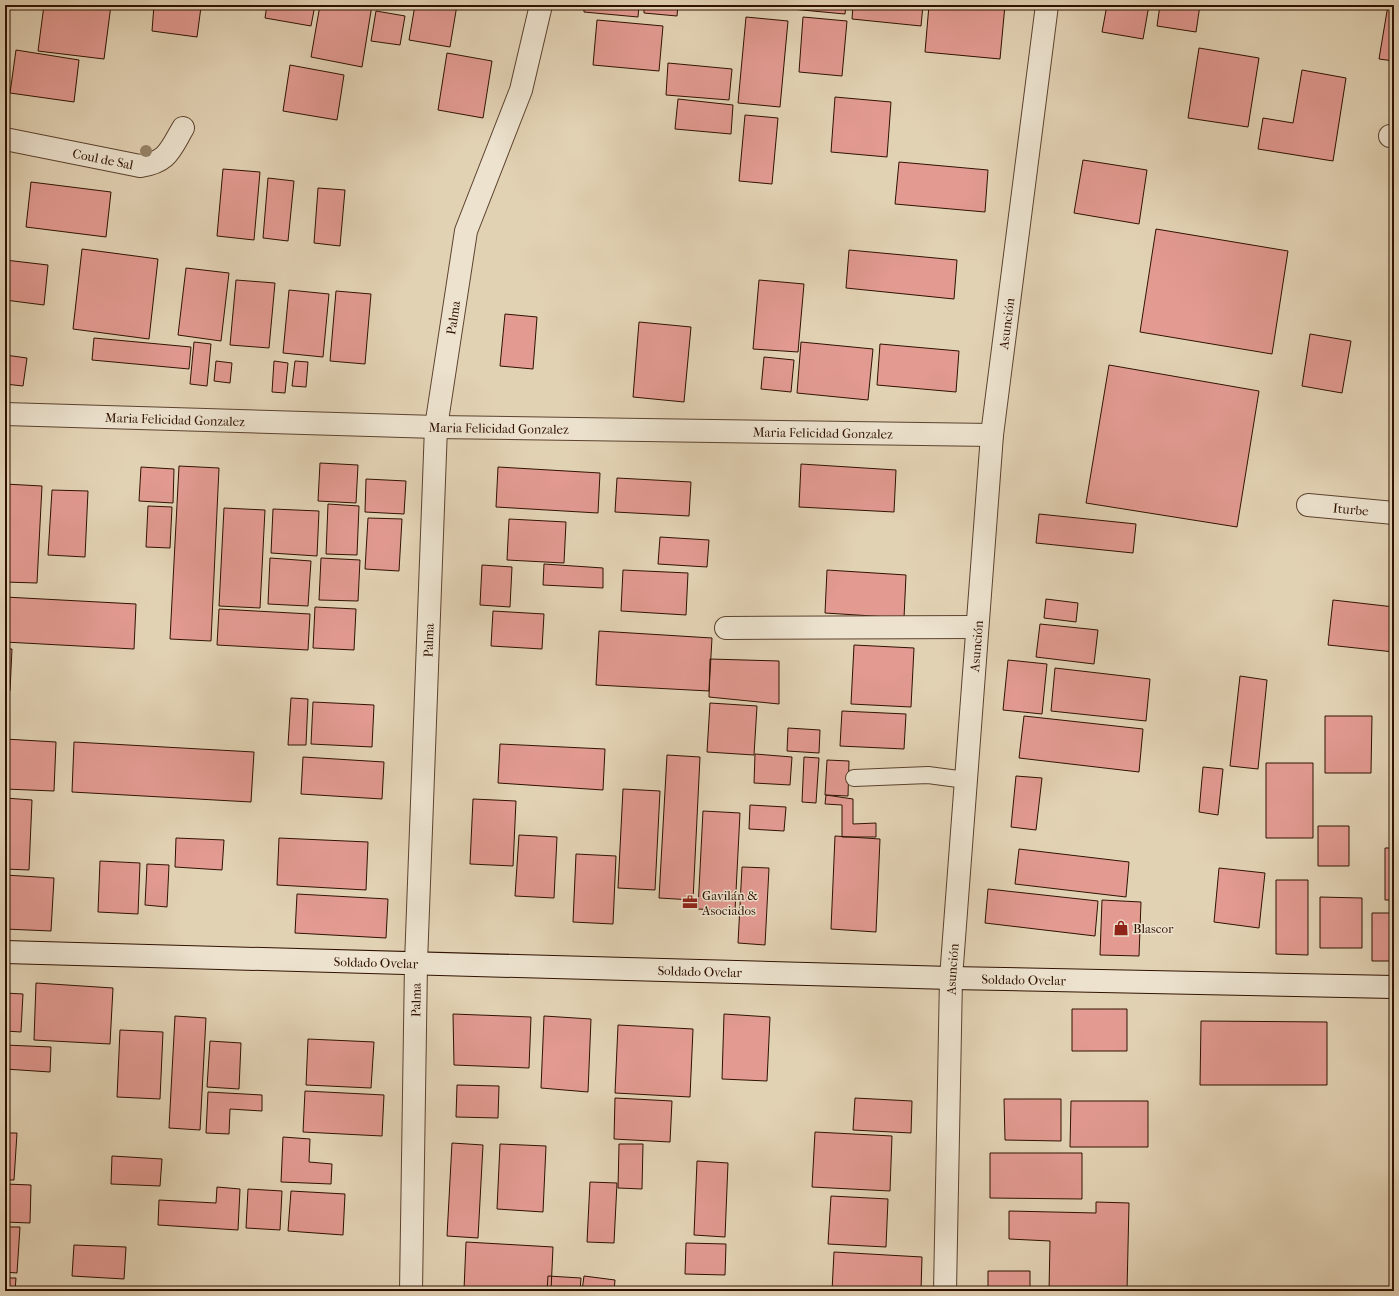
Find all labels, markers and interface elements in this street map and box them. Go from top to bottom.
street label: Coul de Sal [71,145,135,172]
street label: Asunción [995,297,1017,351]
street label: Palma [443,299,463,336]
street label: Maria Felicidad Gonzalez [105,410,245,429]
street label: Maria Felicidad Gonzalez [429,419,569,436]
street label: Maria Felicidad Gonzalez [753,424,893,441]
street label: Iturbe [1332,500,1370,518]
street label: Asunción [967,619,986,673]
street label: Palma [420,622,436,658]
place label: Gavilán & Asociados [701,888,758,918]
office icon: Gavilán & Asociados [681,893,699,911]
shop icon: Blascor [1112,919,1130,937]
place label: Blascor [1133,921,1174,936]
street label: Asunción [943,942,961,996]
street label: Soldado Ovelar [333,954,419,971]
street label: Soldado Ovelar [657,962,743,980]
street label: Soldado Ovelar [981,971,1066,988]
street label: Palma [408,982,423,1017]

